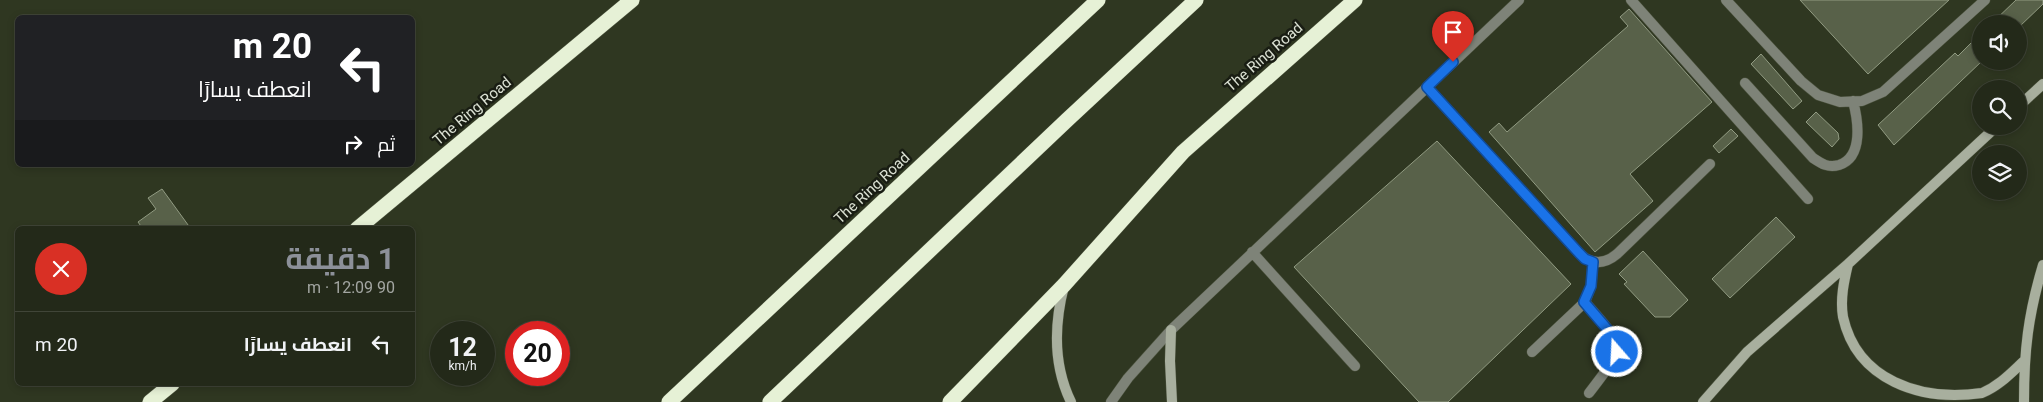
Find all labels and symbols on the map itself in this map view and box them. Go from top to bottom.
pin [1432,11,1474,62]
street label: The Ring Road [1222,19,1306,95]
street label: The Ring Road [429,73,515,149]
street label: The Ring Road [831,148,913,228]
speed limit sign: 20 [505,321,570,386]
position arrow [1590,325,1642,377]

